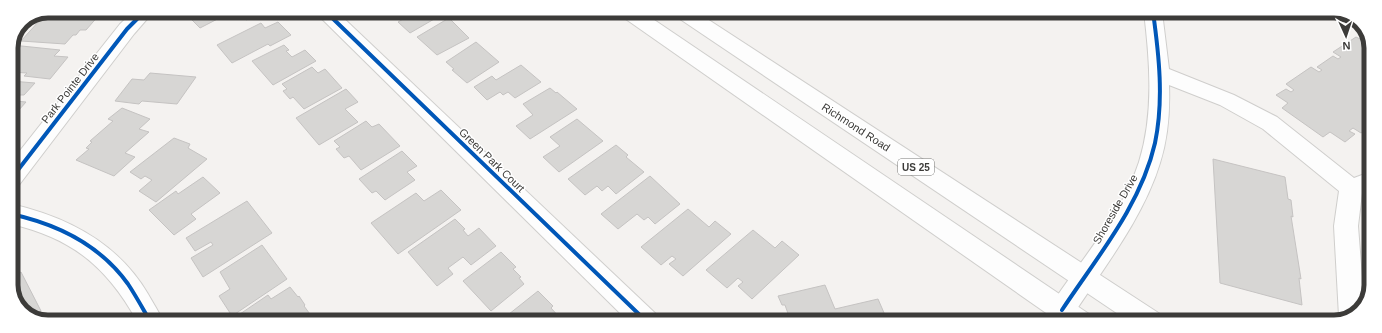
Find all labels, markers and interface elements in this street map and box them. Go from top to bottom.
north arrow [1326,16,1366,56]
text: N [1342,40,1351,52]
street label: Park Pointe Drive [39,51,101,125]
street label: Richmond Road [820,100,892,154]
street label: Green Park Court [457,126,527,194]
road number: US 25 [898,159,934,175]
street label: Shoreside Drive [1090,172,1140,246]

